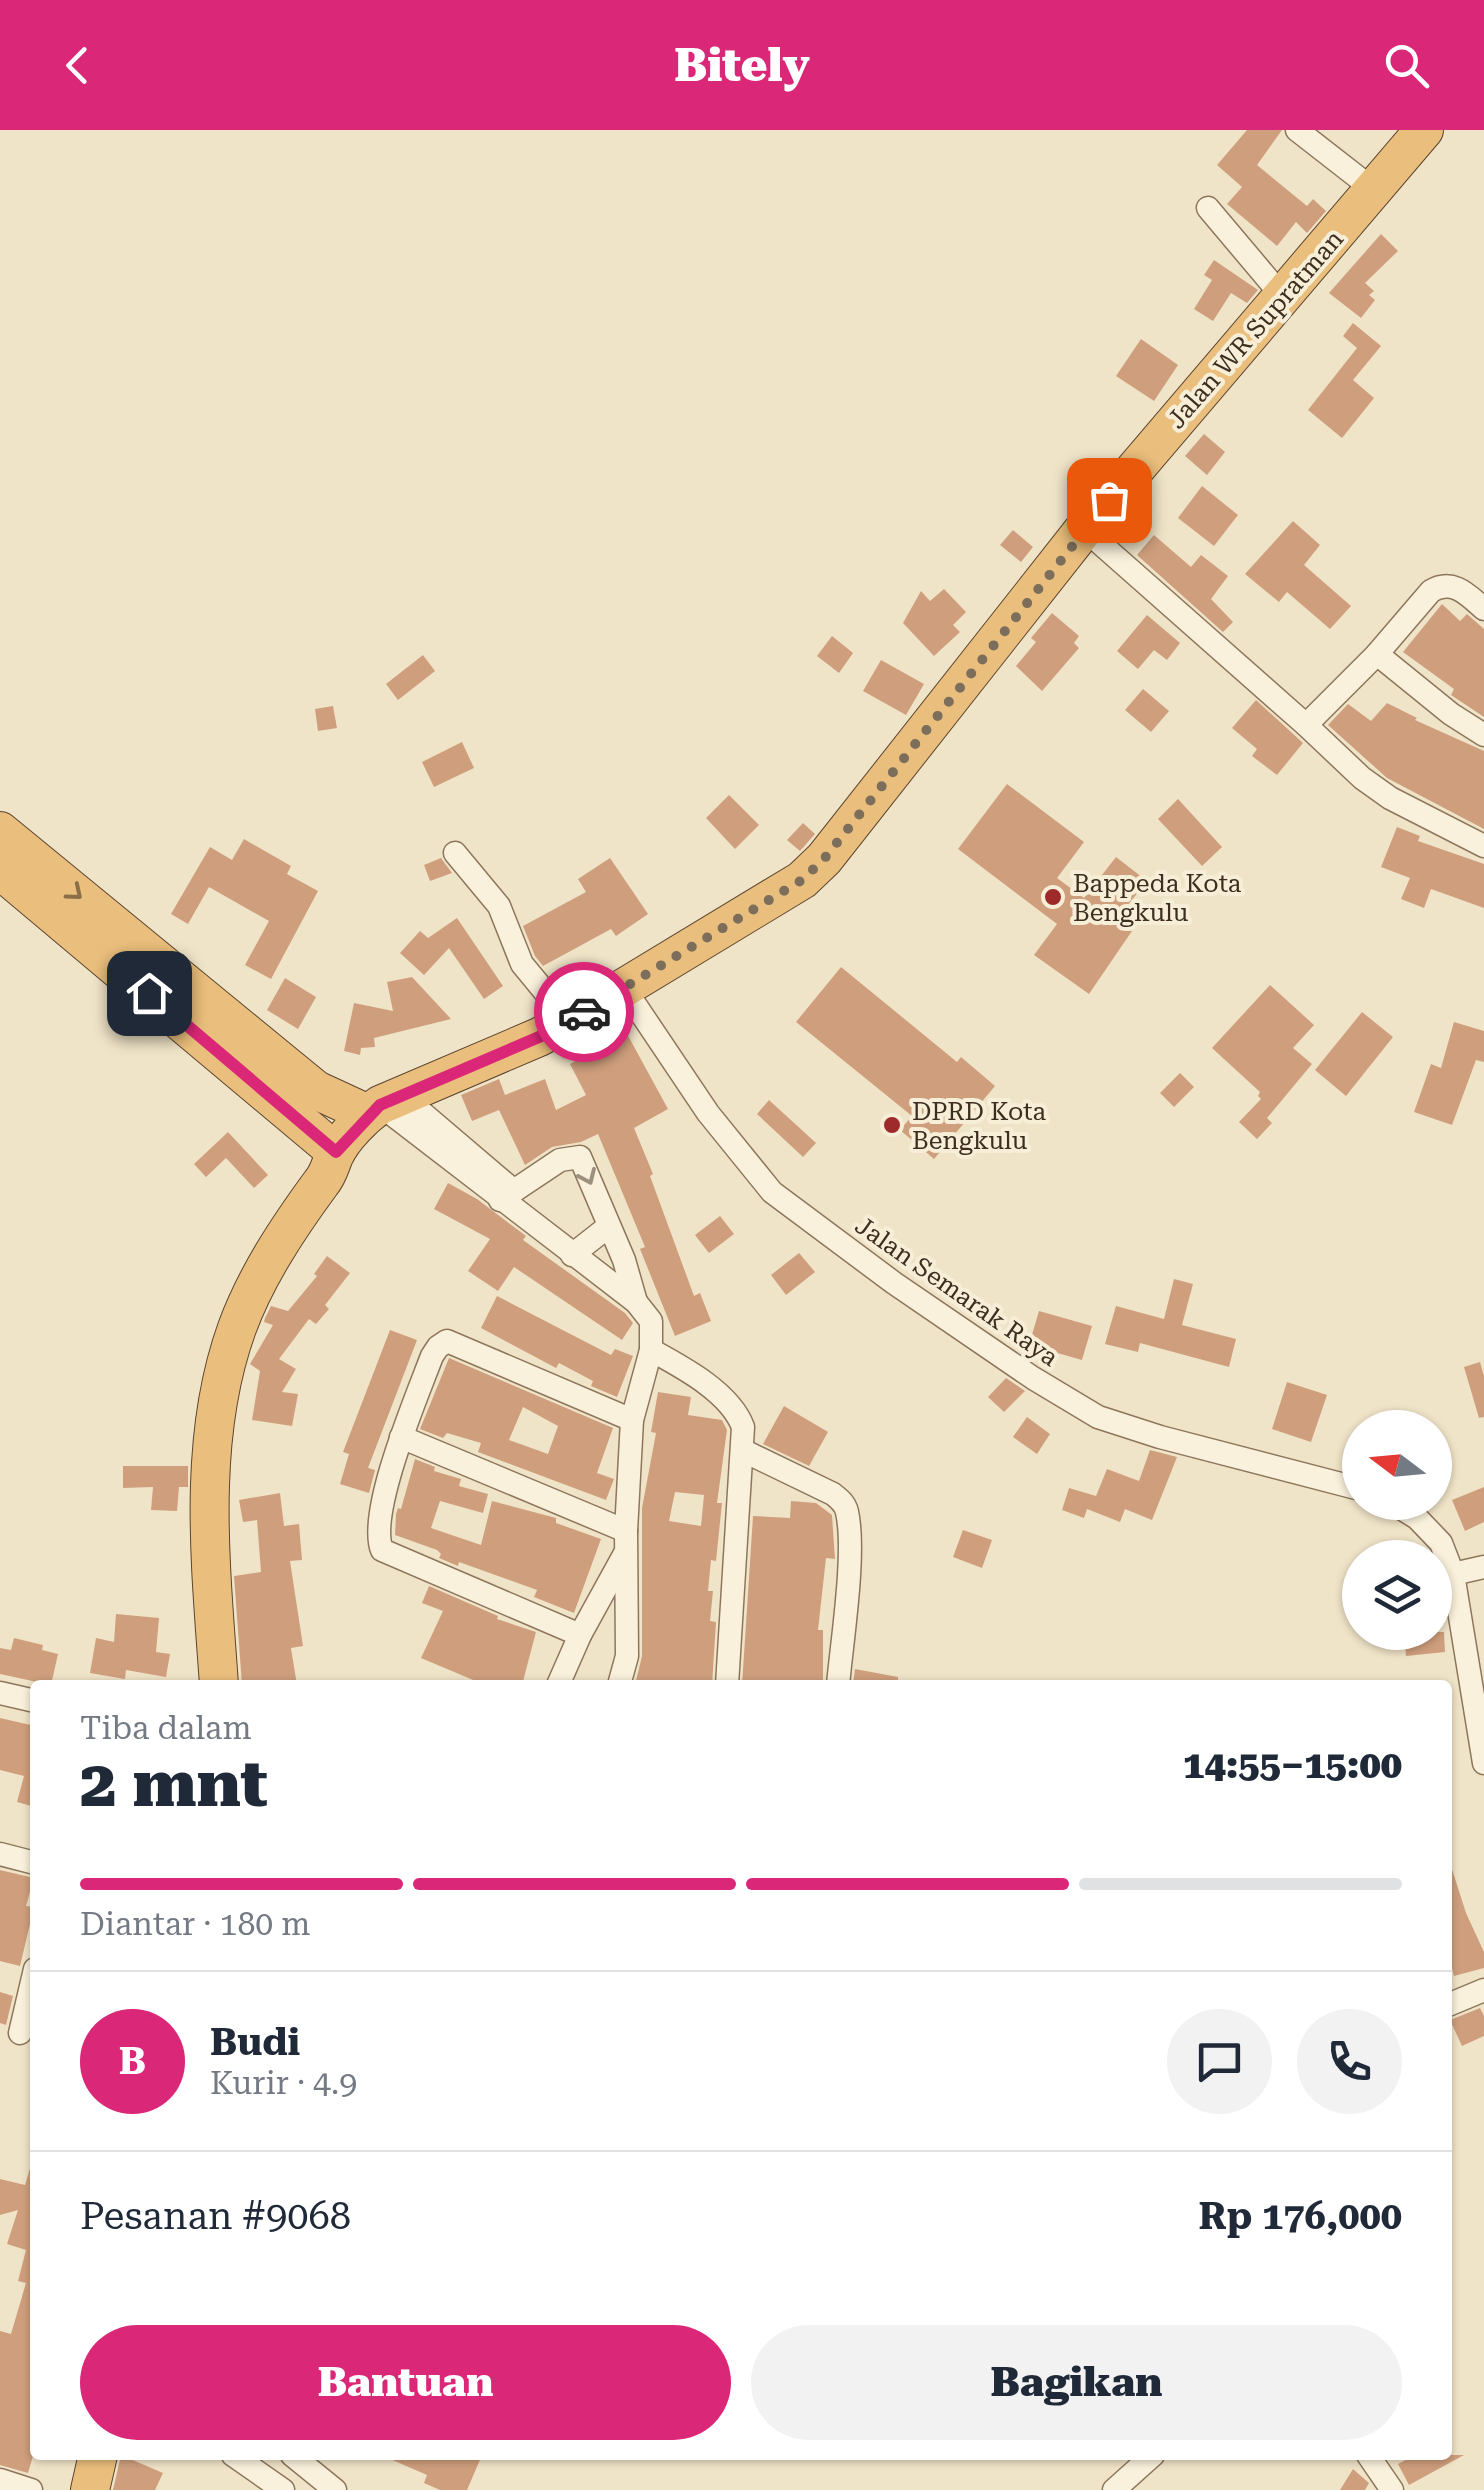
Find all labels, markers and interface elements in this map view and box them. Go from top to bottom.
icon: back [50,38,105,93]
icon: search [1379,38,1434,93]
text: Bitely [674,39,810,92]
street label: Jalan WR Supratman [1162,225,1349,434]
pin [1067,458,1152,543]
icon: bag [1082,473,1137,528]
place label: Bappeda Kota Bengkulu [1073,869,1242,927]
one-way arrow [64,881,82,899]
marker: Bappeda Kota Bengkulu [1042,886,1064,908]
pin [107,951,192,1036]
courier [534,962,634,1062]
icon: home [122,966,177,1021]
icon: car [557,985,612,1040]
place label: DPRD Kota Bengkulu [912,1097,1047,1155]
marker: DPRD Kota Bengkulu [881,1114,903,1136]
one-way arrow [576,1167,596,1185]
street label: Jalan Semarak Raya [850,1211,1064,1372]
north arrow [1342,1410,1452,1520]
map controls [1342,1410,1452,1650]
button: layers [1342,1540,1452,1650]
text: Tiba dalam [80,1709,252,1747]
text: 14:55–15:00 [1183,1743,1402,1787]
text: 2 mnt [80,1746,268,1822]
text: Diantar · 180 m [80,1905,311,1943]
button: chat [1167,2009,1272,2114]
button: phone [1297,2009,1402,2114]
text: Budi [210,2020,300,2064]
text: B [119,2039,146,2083]
text: Kurir · 4.9 [210,2064,357,2102]
text: Pesanan #9068 [80,2194,351,2238]
text: Rp 176,000 [1199,2194,1402,2238]
button: Bantuan [80,2325,731,2440]
button: Bagikan [751,2325,1402,2440]

